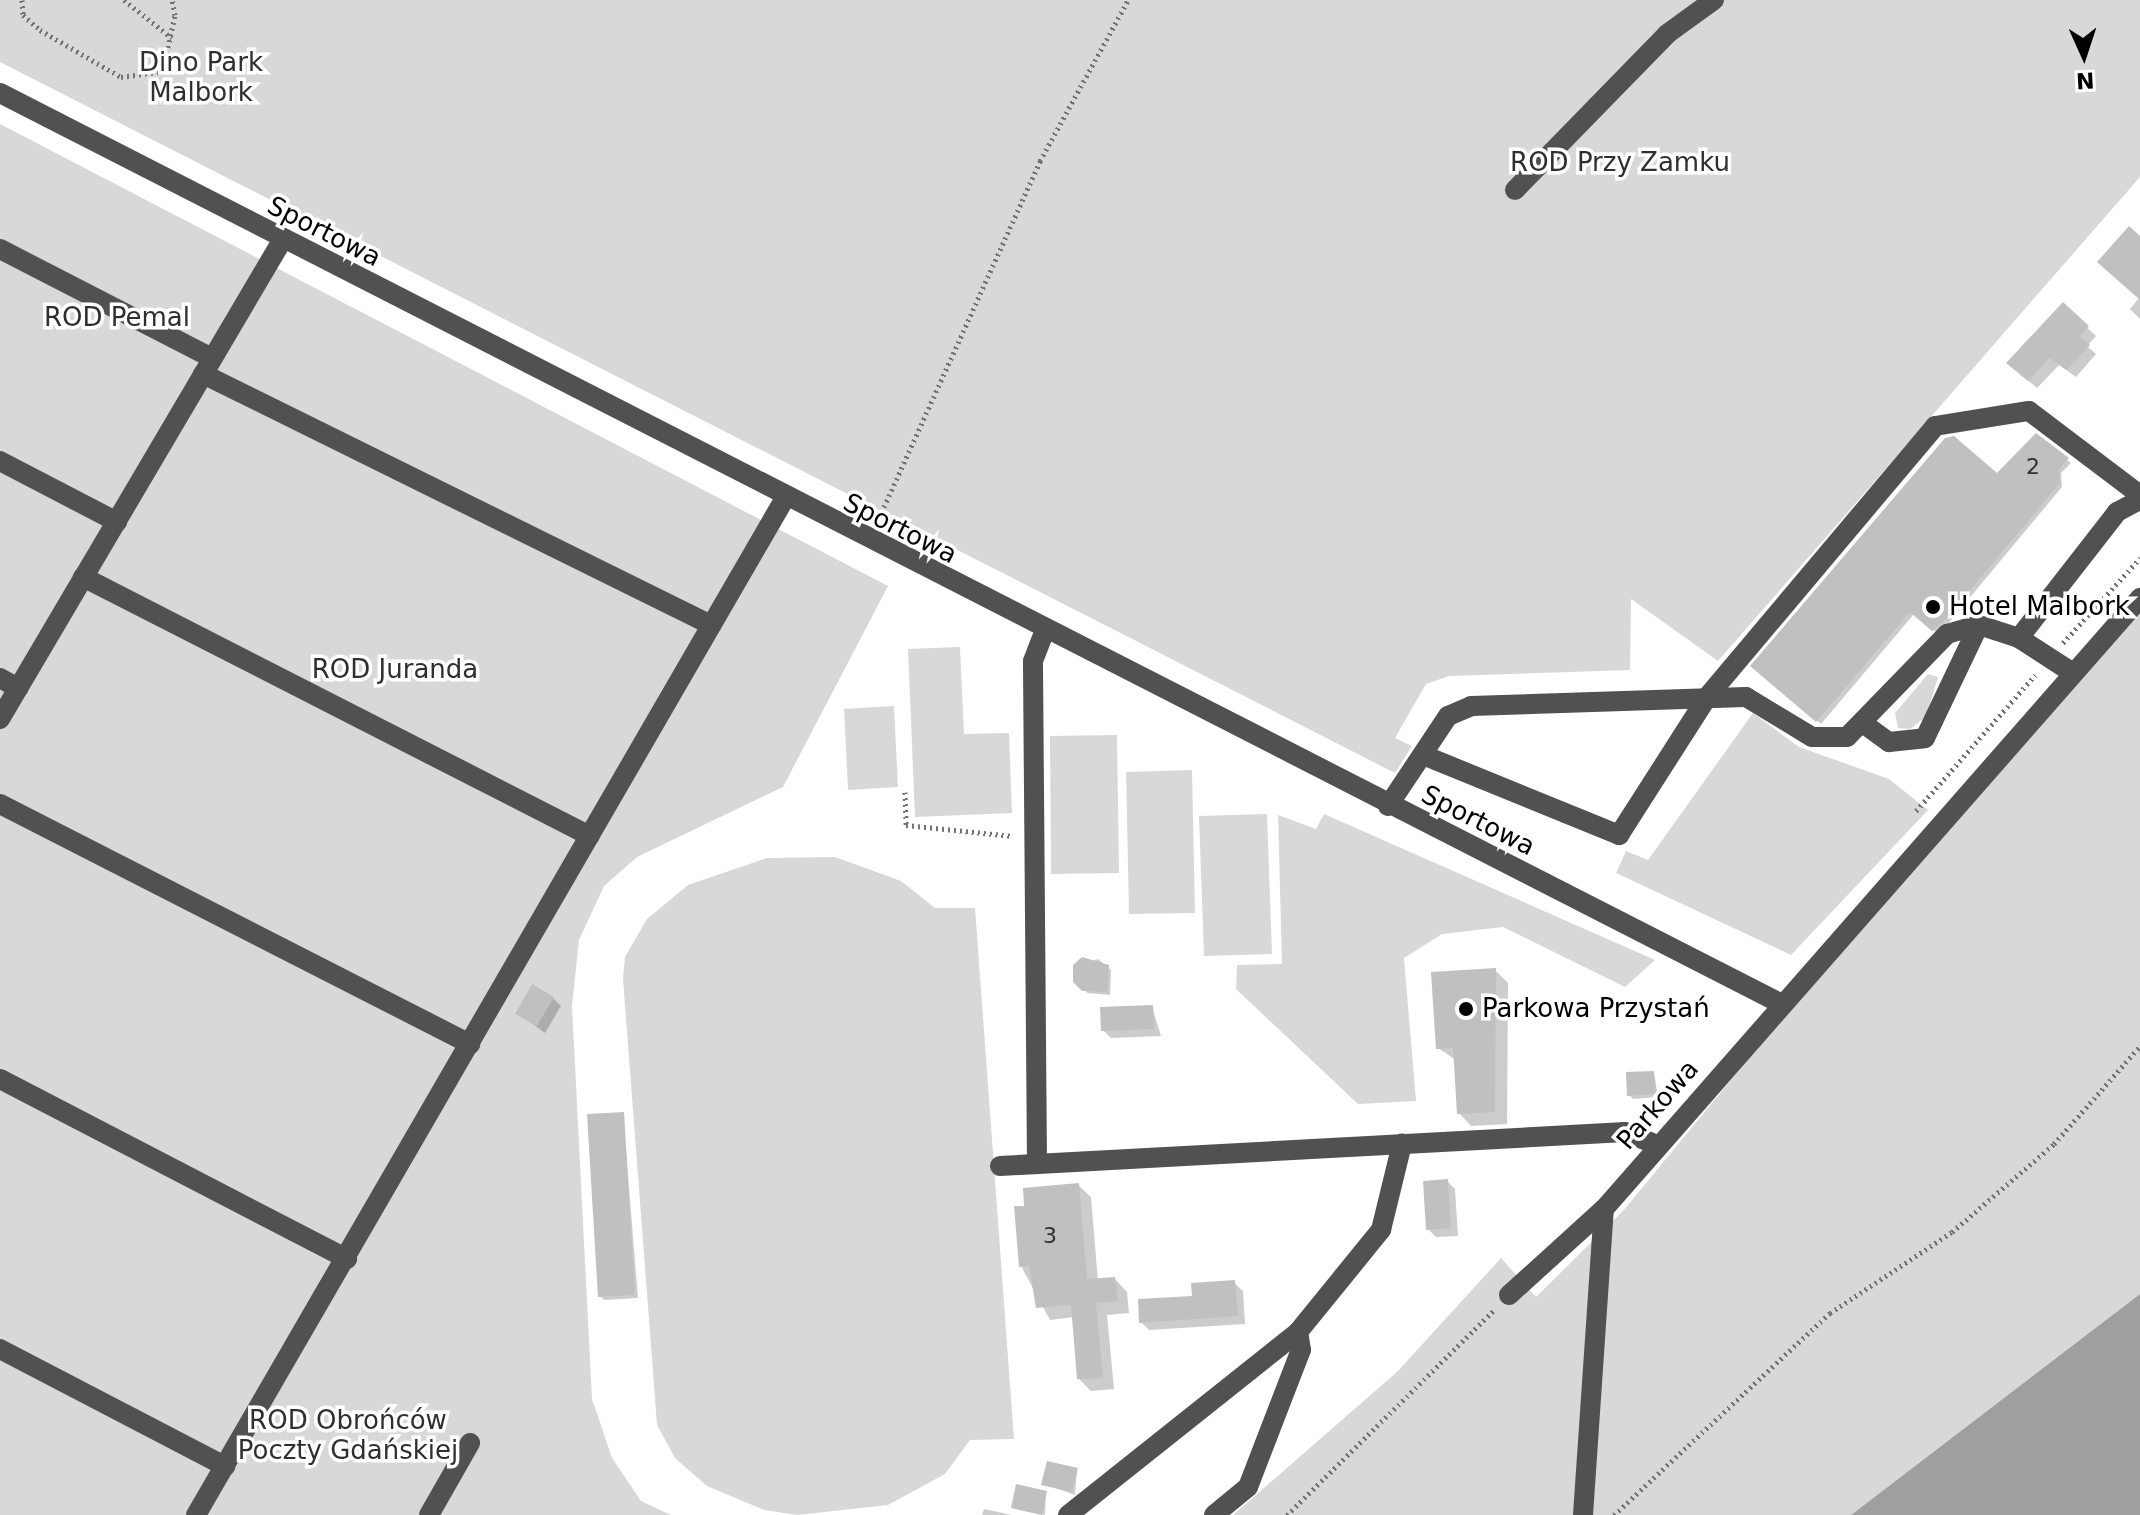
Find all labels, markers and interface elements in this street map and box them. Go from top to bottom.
north arrow [2044,16,2124,96]
park label: Dino Park Malbork [139,47,263,108]
text: N [2075,68,2095,93]
park label: ROD Przy Zamku [1510,147,1730,179]
street label: Sportowa [262,190,386,274]
park label: ROD Pemal [44,302,190,334]
house number: 2 [2026,454,2040,480]
street label: Sportowa [838,487,962,571]
place label: Hotel Malbork [1949,591,2130,623]
marker: Hotel Malbork [1924,598,1942,616]
park label: ROD Juranda [312,654,478,686]
street label: Sportowa [1416,779,1540,863]
place label: Parkowa Przystań [1482,993,1710,1025]
marker: Parkowa Przystań [1457,1000,1475,1018]
street label: Parkowa [1611,1054,1705,1156]
house number: 3 [1043,1223,1057,1249]
park label: ROD Obrońców Poczty Gdańskiej [238,1405,458,1466]

